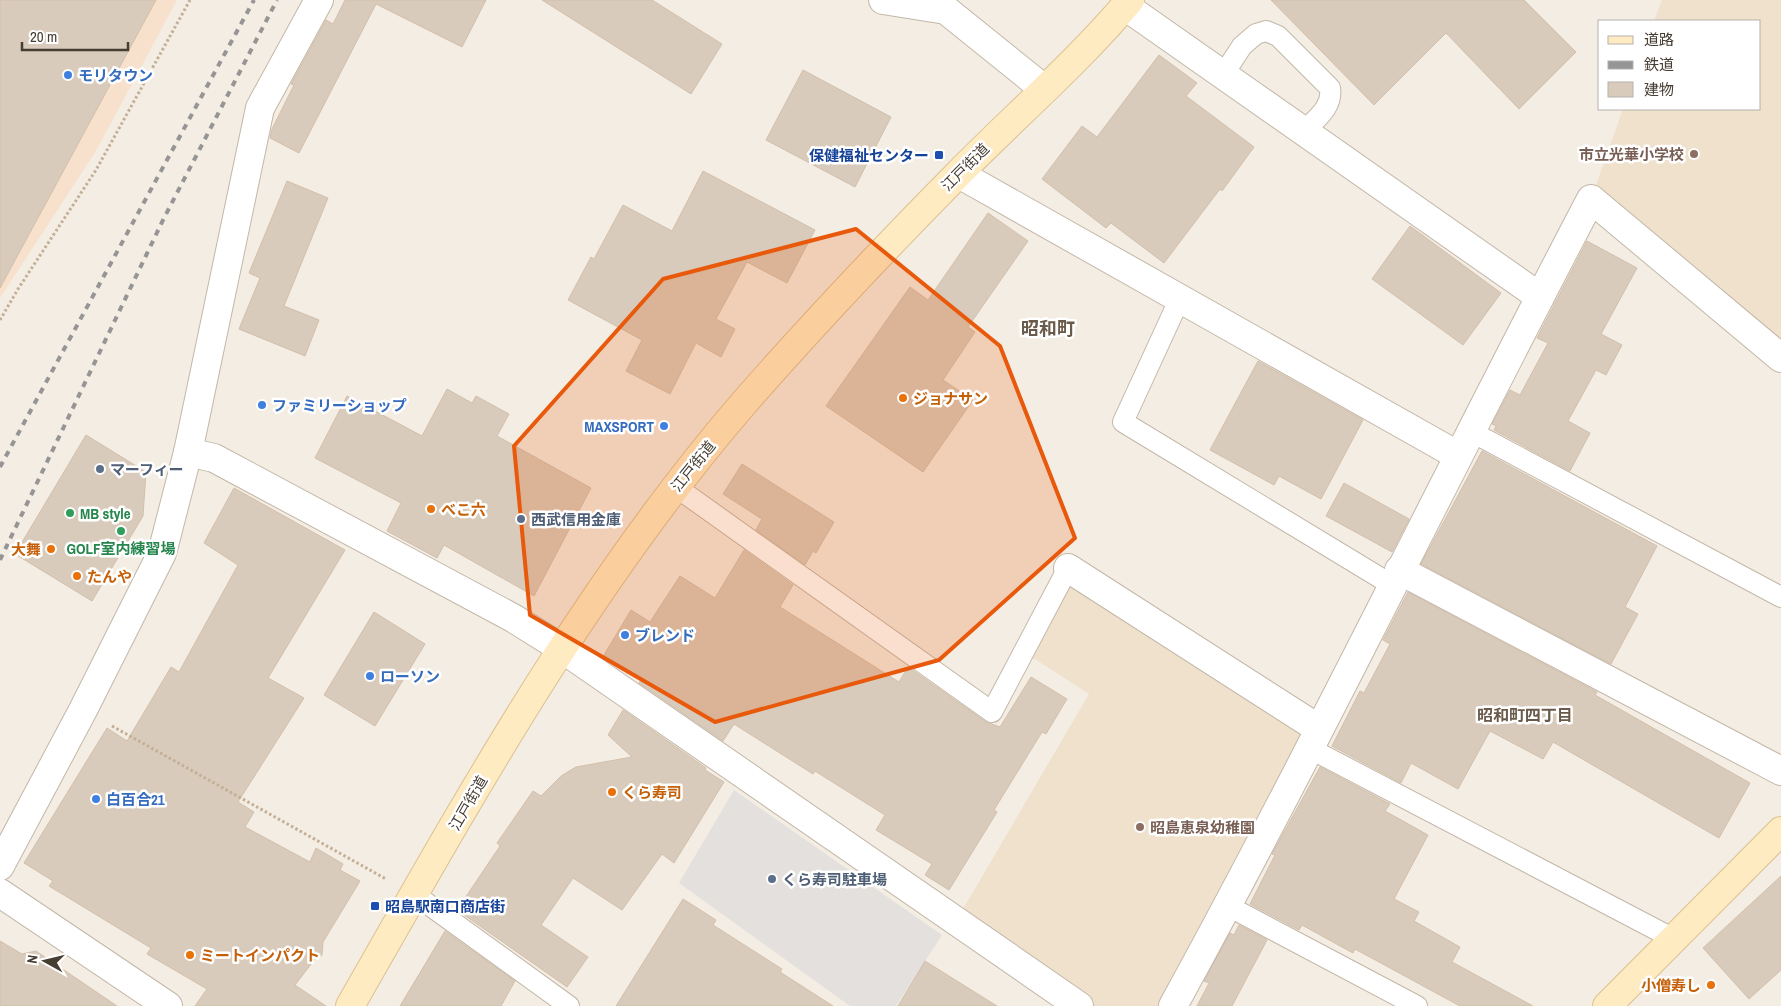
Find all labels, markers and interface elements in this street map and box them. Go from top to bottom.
scale bar [22,20,129,52]
legend [1598,20,1761,110]
text: 20 m [30,26,57,47]
text: 道路 [1644,29,1674,50]
text: 鉄道 [1644,54,1674,75]
place label: モリタウン [78,65,153,86]
marker: モリタウン [62,69,74,81]
text: 建物 [1644,79,1674,100]
street label: 江戸街道 [936,138,994,196]
place label: 市立光華小学校 [1579,144,1684,165]
place label: 保健福祉センター [809,145,929,166]
marker: 市立光華小学校 [1688,148,1700,160]
marker: 保健福祉センター [933,149,945,161]
district label: 昭和町 [1021,316,1075,341]
place label: ジョナサン [913,388,988,409]
marker: ジョナサン [897,392,909,404]
place label: ファミリーショップ [272,395,407,416]
marker: ファミリーショップ [256,399,268,411]
place label: MAXSPORT [584,416,654,437]
marker: MAXSPORT [658,420,670,432]
street label: 江戸街道 [666,436,720,496]
place label: マーフィー [110,459,184,480]
marker: マーフィー [94,463,106,475]
place label: べこ六 [441,499,486,520]
place label: MB style [80,503,131,524]
marker: べこ六 [425,503,437,515]
marker: MB style [64,507,76,519]
place label: 西武信用金庫 [531,509,621,530]
marker: 西武信用金庫 [515,513,527,525]
marker: GOLF室内練習場 [115,525,127,537]
place label: GOLF室内練習場 [66,538,176,559]
place label: 大舞 [11,539,41,560]
marker: 大舞 [45,543,57,555]
place label: たんや [87,566,132,587]
marker: たんや [71,570,83,582]
place label: ブレンド [635,625,695,646]
marker: ブレンド [619,629,631,641]
place label: ローソン [380,666,440,687]
marker: ローソン [364,670,376,682]
district label: 昭和町四丁目 [1477,704,1573,726]
street label: 江戸街道 [444,772,492,834]
place label: くら寿司 [622,782,682,803]
marker: くら寿司 [606,786,618,798]
place label: 白百合21 [106,789,165,810]
marker: 白百合21 [90,793,102,805]
place label: 昭島恵泉幼稚園 [1150,817,1255,838]
marker: 昭島恵泉幼稚園 [1134,821,1146,833]
place label: くら寿司駐車場 [782,869,887,890]
marker: くら寿司駐車場 [766,873,778,885]
place label: 昭島駅南口商店街 [385,896,505,917]
marker: 昭島駅南口商店街 [369,900,381,912]
north arrow [20,936,70,986]
place label: ミートインパクト [200,945,320,966]
marker: ミートインパクト [184,949,196,961]
text: N [23,954,42,965]
place label: 小僧寿し [1641,975,1701,996]
marker: 小僧寿し [1705,979,1717,991]

